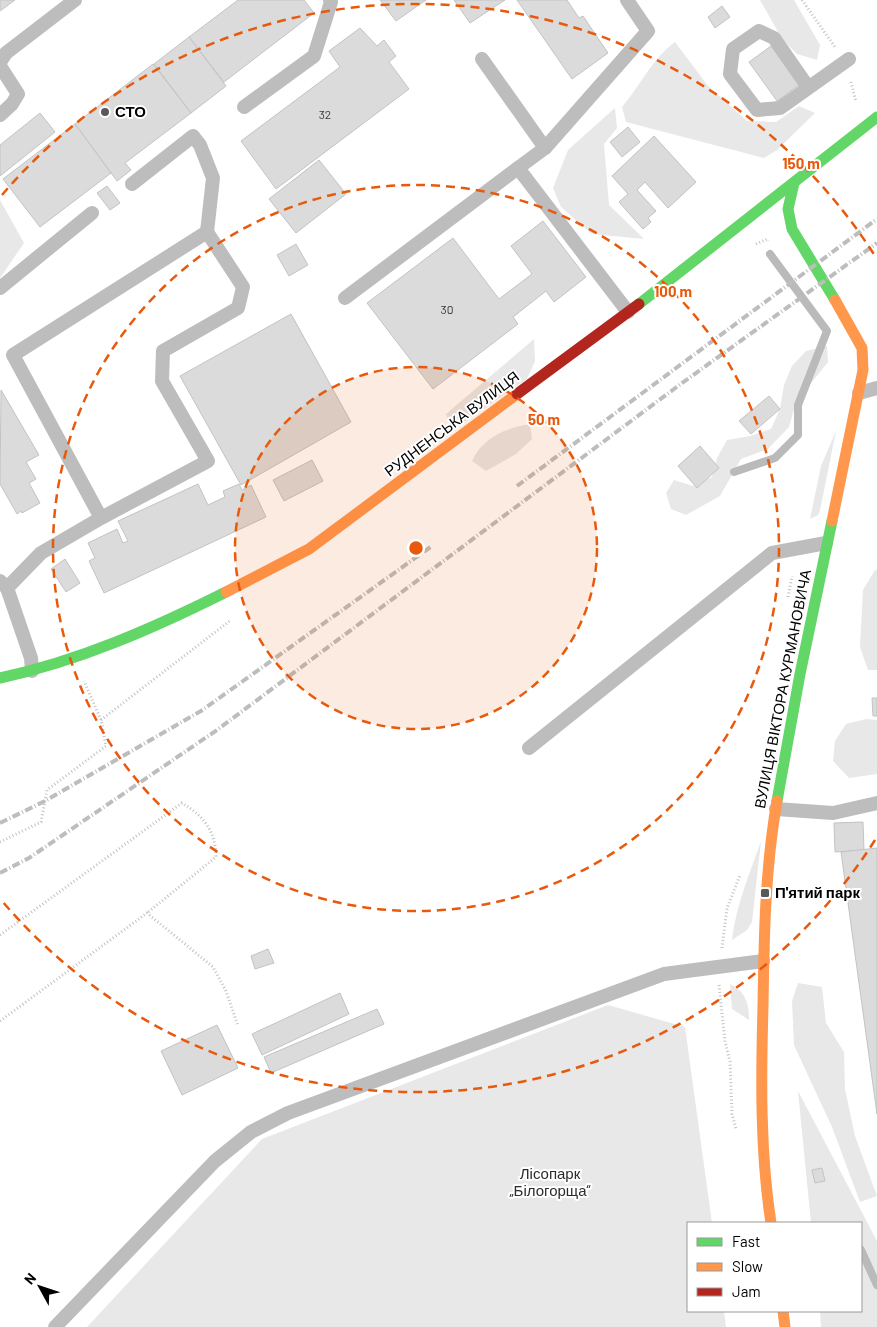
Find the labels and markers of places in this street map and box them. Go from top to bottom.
place label: СТО [115,102,146,120]
marker: СТО [99,106,111,118]
centre of rings [407,539,425,557]
place label: П'ятий парк [775,883,860,901]
marker: П'ятий парк [759,887,771,899]

